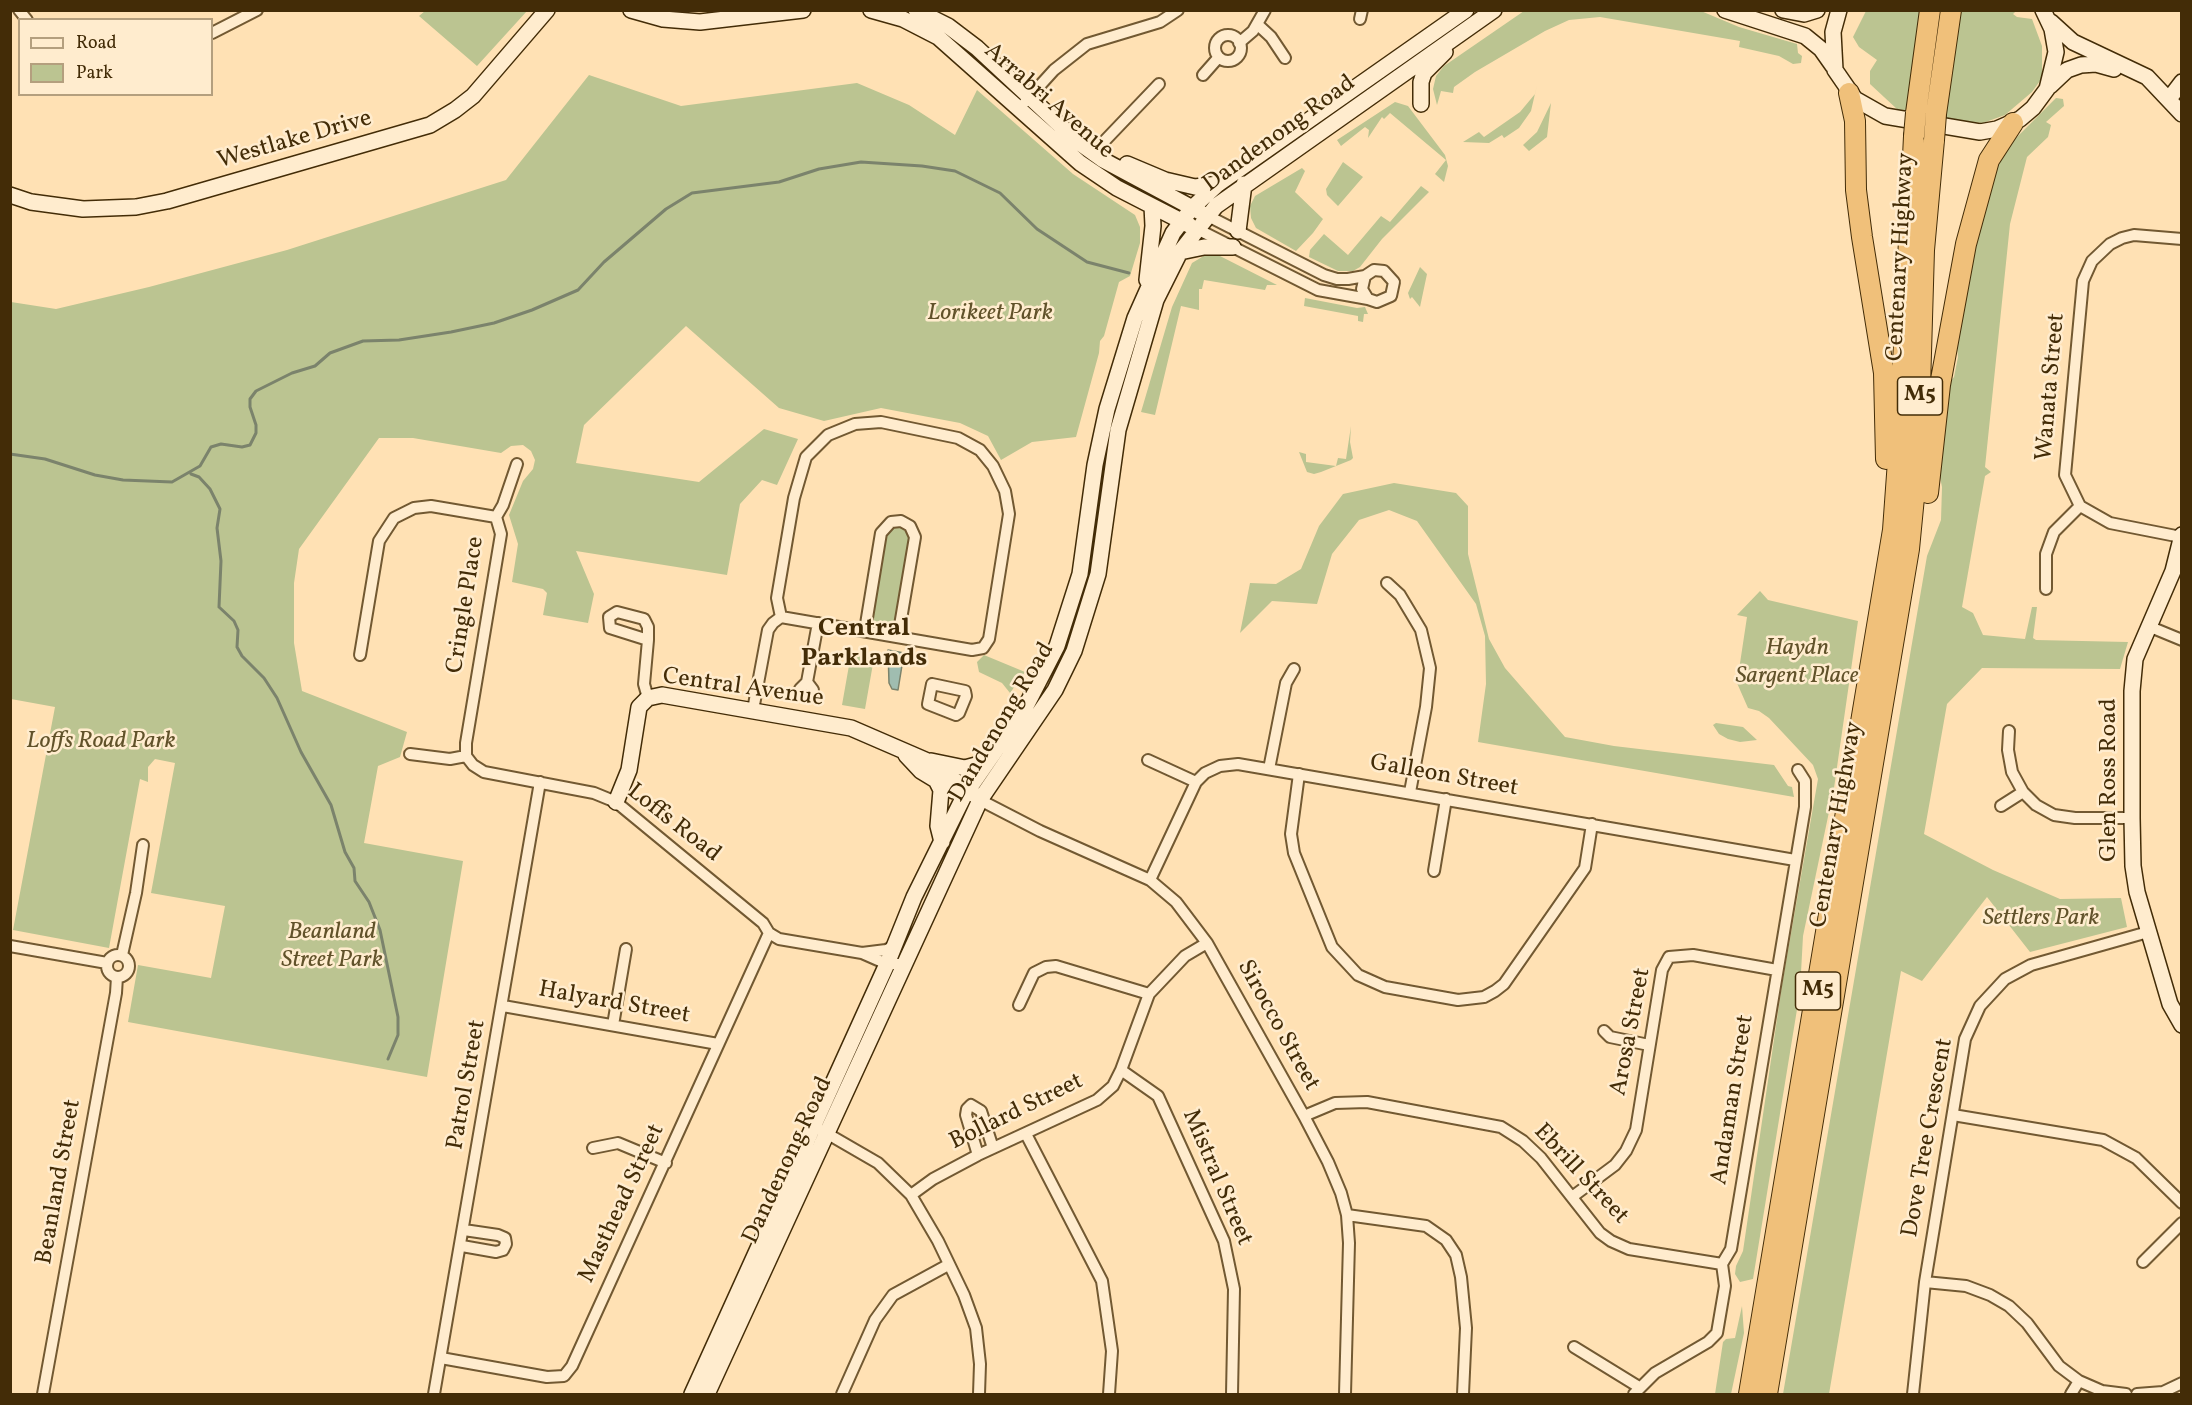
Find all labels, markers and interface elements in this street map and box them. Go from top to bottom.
legend [18,18,213,96]
text: Road [76,31,117,56]
street label: Arrabri Avenue [977,38,1119,166]
text: Park [76,61,113,86]
street label: Dandenong Road [1198,70,1362,200]
street label: Westlake Drive [215,105,375,177]
street label: Centenary Highway [1882,152,1922,362]
park label: Lorikeet Park [927,301,1053,329]
street label: Wanata Street [2031,312,2073,462]
road number: M5 [1898,377,1942,415]
street label: Cringle Place [442,535,492,675]
district label: Central Parklands [801,614,927,676]
park label: Haydn Sargent Place [1736,636,1858,692]
street label: Dandenong Road [944,638,1062,808]
street label: Central Avenue [661,663,825,715]
street label: Glen Ross Road [2097,698,2125,862]
street label: Centenary Highway [1806,720,1870,930]
park label: Loffs Road Park [26,729,176,757]
street label: Galleon Street [1368,750,1520,804]
street label: Loffs Road [620,778,726,870]
park label: Settlers Park [1983,906,2099,934]
park label: Beanland Street Park [281,920,383,976]
street label: Sirocco Street [1229,956,1325,1096]
street label: Arosa Street [1605,966,1659,1098]
road number: M5 [1796,972,1840,1010]
street label: Halyard Street [536,976,692,1032]
street label: Andaman Street [1706,1013,1762,1187]
street label: Patrol Street [442,1018,494,1152]
street label: Dove Tree Crescent [1897,1036,1961,1240]
street label: Bollard Street [945,1068,1089,1158]
street label: Dandenong Road [738,1073,840,1249]
street label: Beanland Street [31,1097,89,1267]
street label: Mistral Street [1174,1106,1258,1250]
street label: Ebrill Street [1526,1119,1634,1231]
street label: Masthead Street [574,1120,672,1288]

